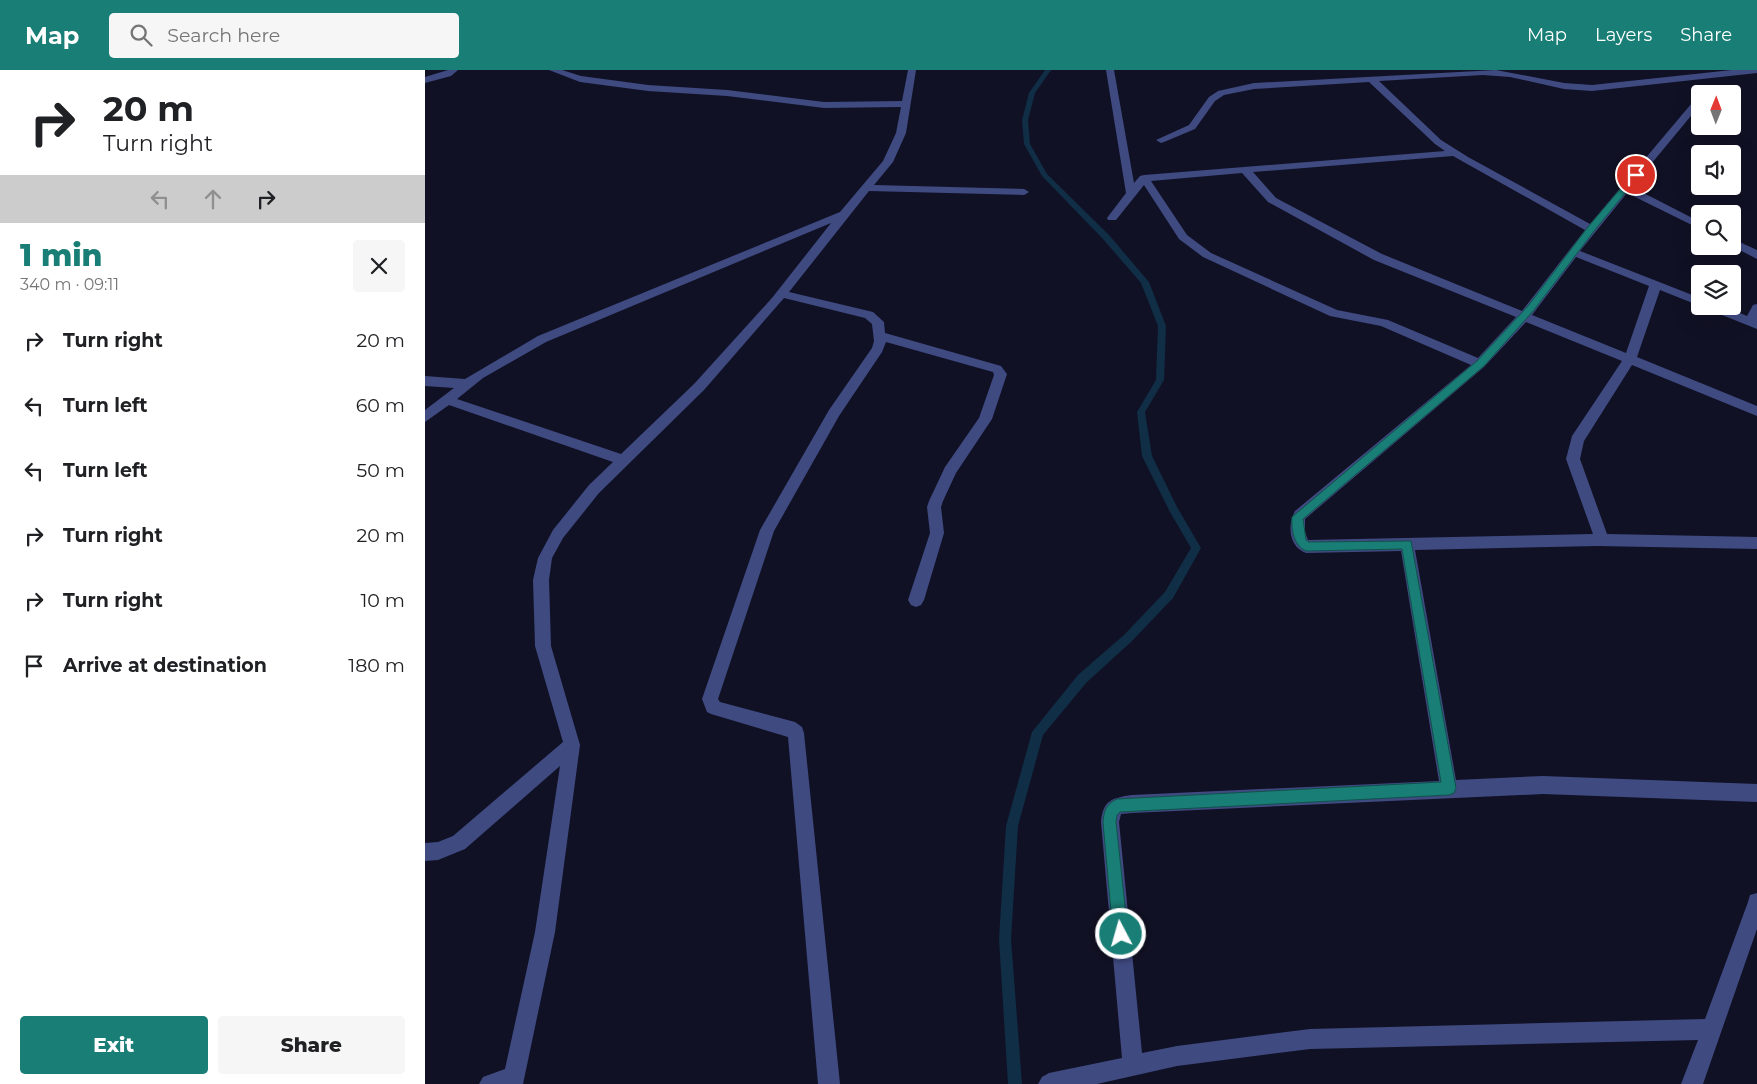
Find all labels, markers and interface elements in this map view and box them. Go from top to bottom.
search box [109,13,459,58]
text: Map [25,21,79,50]
icon: search [127,21,155,49]
text: Search here [167,24,280,47]
text: Map [1527,24,1567,46]
text: Layers [1595,24,1652,46]
text: Share [1680,24,1732,46]
north arrow [1691,85,1741,135]
map controls [1691,85,1741,315]
text: 20 m [103,87,194,130]
icon: right [20,90,85,155]
text: Turn right [103,130,213,157]
button: sound [1691,145,1741,195]
pin [1615,154,1657,196]
icon: arrive [1622,161,1650,189]
icon: left [146,185,174,213]
icon: ahead [199,185,227,213]
icon: right [252,185,280,213]
button: search [1691,205,1741,255]
text: 1 min [20,237,103,274]
button: close [353,240,405,292]
button: layers [1691,265,1741,315]
text: 340 m · 09:11 [20,275,119,294]
icon: right [20,327,48,355]
text: Turn right [63,329,163,352]
text: 20 m [357,329,405,352]
icon: left [20,392,48,420]
text: Turn left [63,394,148,417]
text: 60 m [356,394,405,417]
icon: left [20,457,48,485]
text: Turn left [63,459,148,482]
text: 50 m [357,459,405,482]
icon: right [20,522,48,550]
text: Turn right [63,524,163,547]
text: 20 m [357,524,405,547]
icon: right [20,587,48,615]
text: Turn right [63,589,163,612]
text: 10 m [360,589,405,612]
icon: arrive [20,652,48,680]
text: Arrive at destination [63,654,267,677]
text: 180 m [348,654,405,677]
position arrow [1094,907,1146,959]
button: Exit [20,1016,208,1074]
button: Share [218,1016,405,1074]

